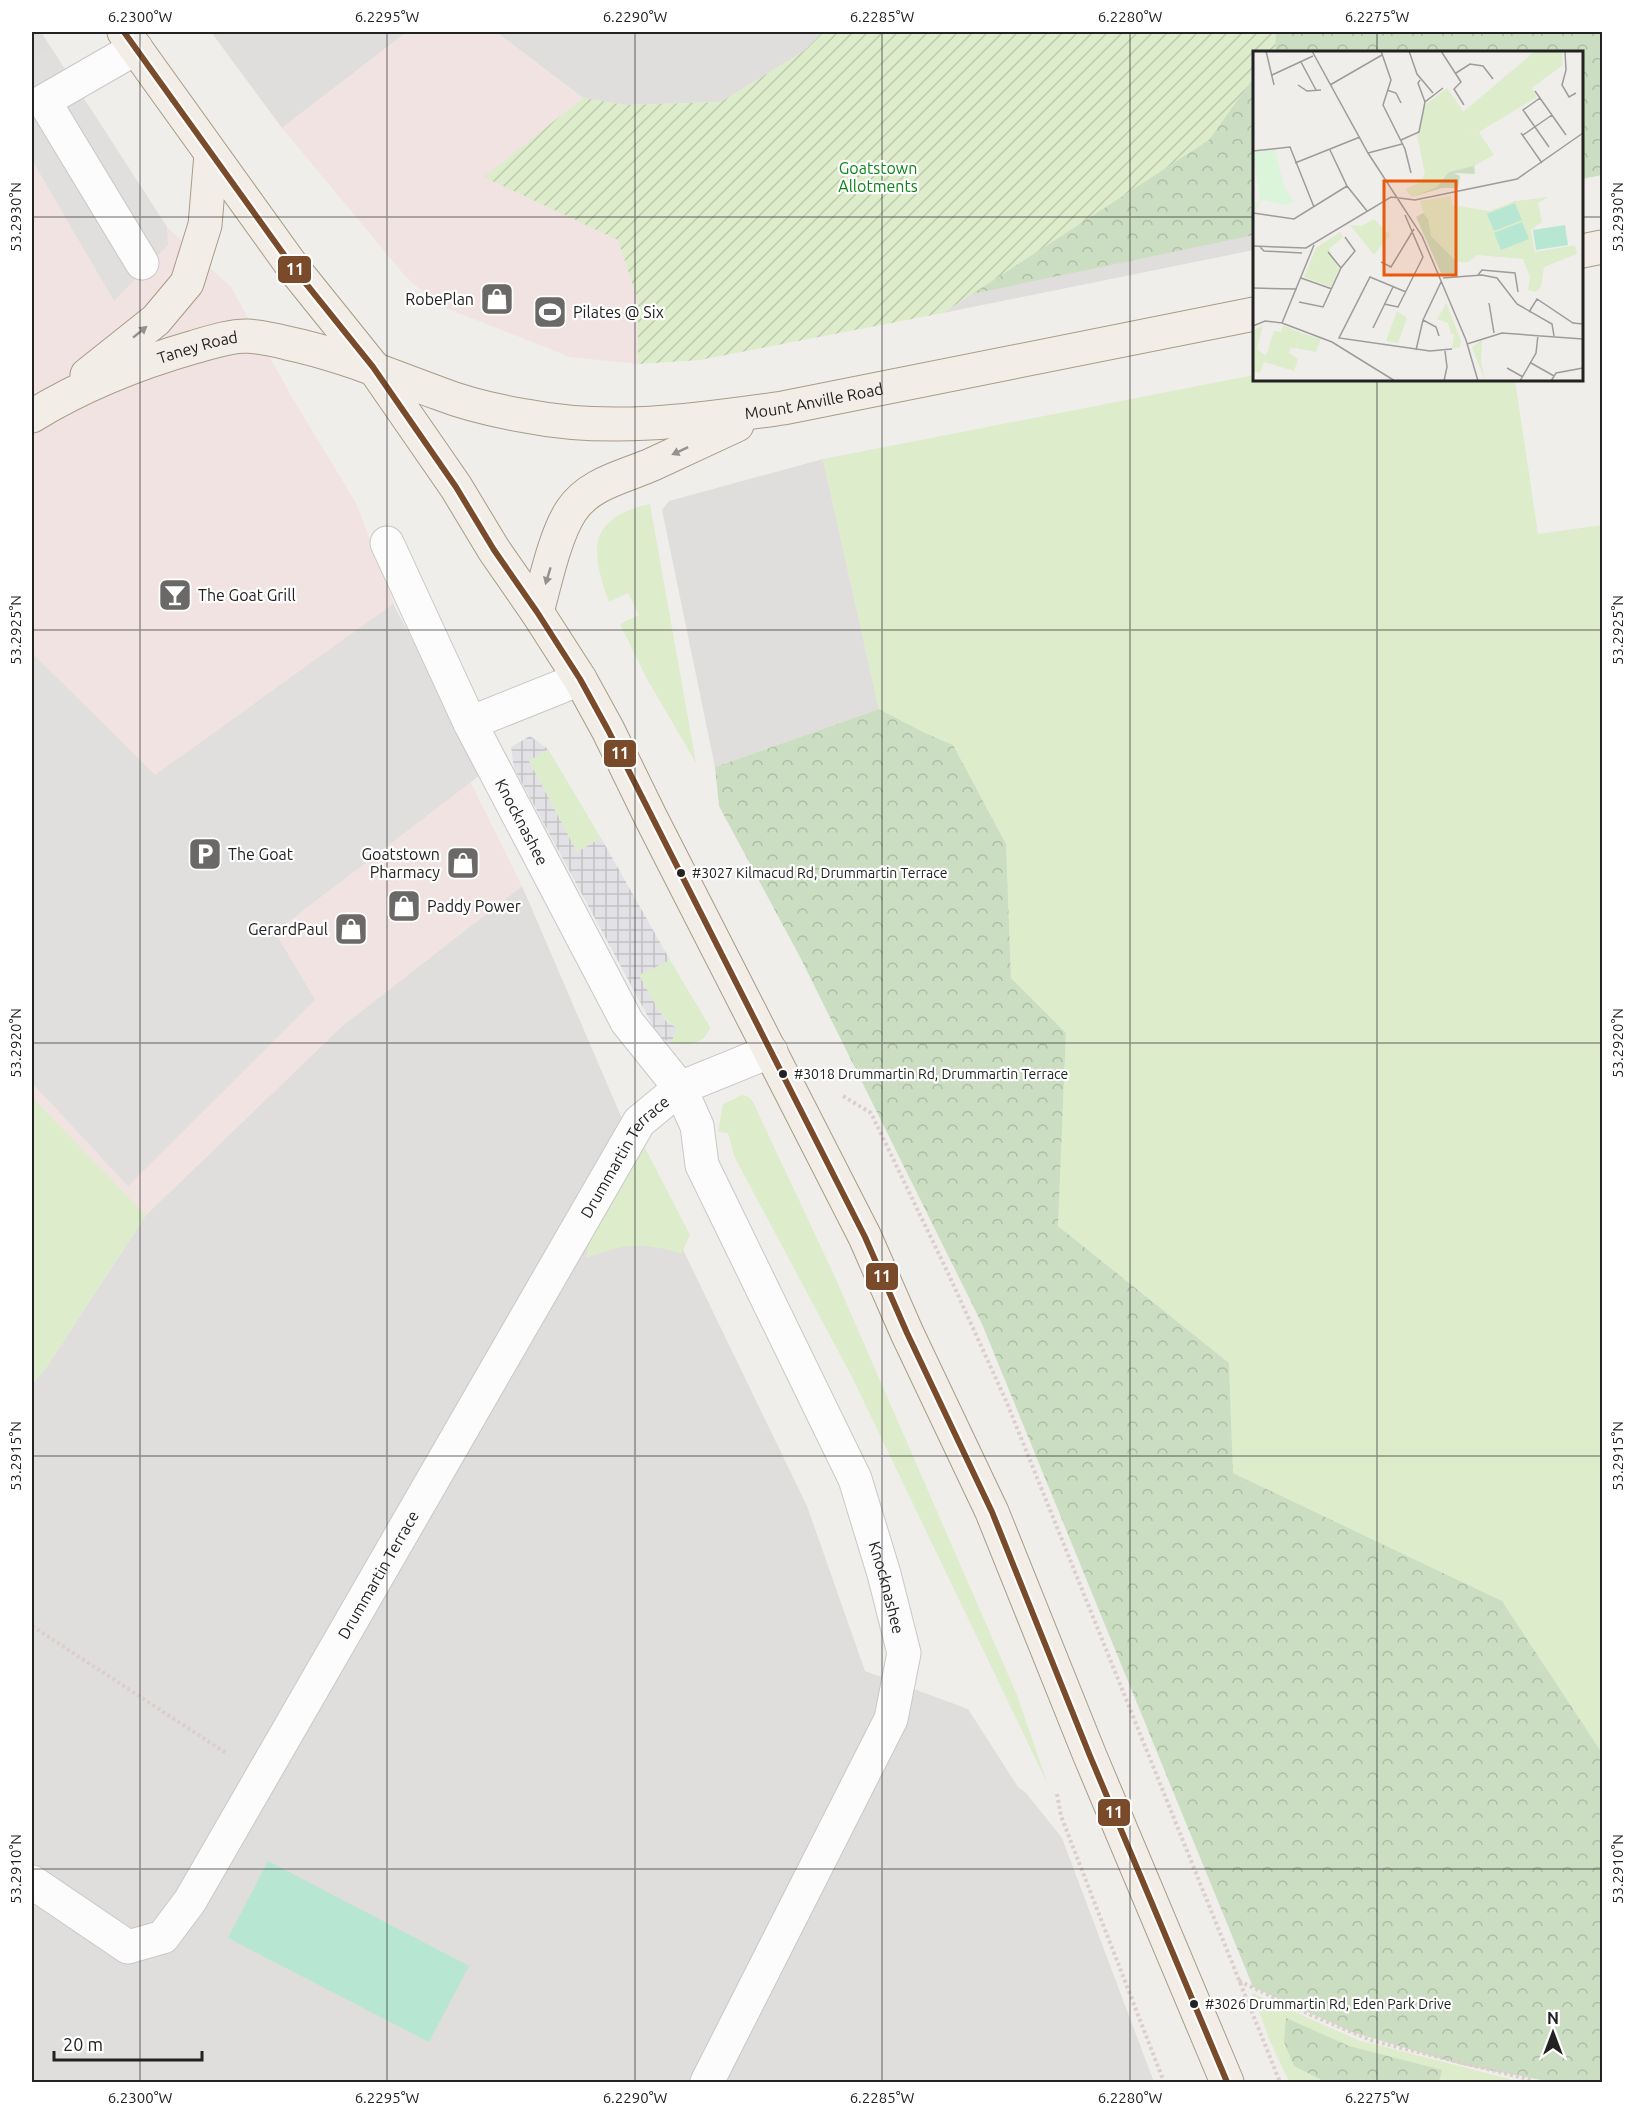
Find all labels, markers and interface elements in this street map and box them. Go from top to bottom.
text: 6.2300°W [108,8,172,25]
text: 6.2295°W [355,8,419,25]
text: 6.2290°W [603,8,667,25]
text: 6.2285°W [850,8,914,25]
text: 6.2280°W [1098,8,1162,25]
text: 6.2275°W [1345,8,1409,25]
inset map [1253,51,1583,381]
park label: Goatstown Allotments [838,159,918,195]
text: 53.2930°N [7,182,24,252]
text: 53.2930°N [1609,182,1626,252]
line badge: 11 [277,255,312,284]
text: 11 [286,260,304,278]
shop icon: RobePlan [479,281,515,317]
place label: RobePlan [405,290,474,308]
sports icon: Pilates @ Six [532,294,568,330]
place label: Pilates @ Six [573,303,664,321]
one-way arrow [132,326,148,339]
street label: Taney Road [155,328,239,367]
street label: Mount Anville Road [744,379,885,422]
one-way arrow [671,447,689,457]
one-way arrow [543,567,552,585]
bar icon: The Goat Grill [157,577,193,613]
place label: The Goat Grill [198,586,296,604]
text: 53.2925°N [7,595,24,665]
text: 53.2925°N [1609,595,1626,665]
line badge: 11 [603,739,637,768]
text: 11 [611,744,629,762]
street label: Knocknashee [492,776,552,868]
parking icon: The Goat [187,836,223,872]
place label: The Goat [228,845,294,863]
place label: Goatstown Pharmacy [361,845,440,881]
shop icon: Goatstown Pharmacy [445,845,481,881]
place label: #3027 Kilmacud Rd, Drummartin Terrace [692,865,947,881]
marker: #3027 Kilmacud Rd, Drummartin Terrace [675,867,687,879]
shop icon: Paddy Power [386,888,422,924]
place label: Paddy Power [427,897,521,915]
shop icon: GerardPaul [333,911,369,947]
place label: GerardPaul [248,920,328,938]
text: 53.2920°N [7,1008,24,1078]
text: 53.2920°N [1609,1008,1626,1078]
place label: #3018 Drummartin Rd, Drummartin Terrace [794,1066,1068,1082]
marker: #3018 Drummartin Rd, Drummartin Terrace [777,1068,789,1080]
street label: Drummartin Terrace [577,1092,673,1221]
line badge: 11 [865,1262,899,1291]
text: 11 [873,1267,891,1285]
text: 53.2915°N [7,1421,24,1491]
text: 53.2915°N [1609,1421,1626,1491]
street label: Drummartin Terrace [334,1507,422,1642]
street label: Knocknashee [866,1539,908,1636]
line badge: 11 [1097,1798,1131,1827]
text: 11 [1105,1803,1123,1821]
text: 53.2910°N [7,1834,24,1904]
text: 53.2910°N [1609,1834,1626,1904]
place label: #3026 Drummartin Rd, Eden Park Drive [1205,1996,1451,2012]
marker: #3026 Drummartin Rd, Eden Park Drive [1188,1998,1200,2010]
north arrow [1523,2003,1583,2063]
text: N [1547,2009,1559,2027]
scale bar [54,2024,202,2062]
text: 20 m [63,2034,103,2054]
text: 6.2300°W [108,2089,172,2106]
text: 6.2295°W [355,2089,419,2106]
text: 6.2290°W [603,2089,667,2106]
text: 6.2285°W [850,2089,914,2106]
text: 6.2280°W [1098,2089,1162,2106]
text: 6.2275°W [1345,2089,1409,2106]

